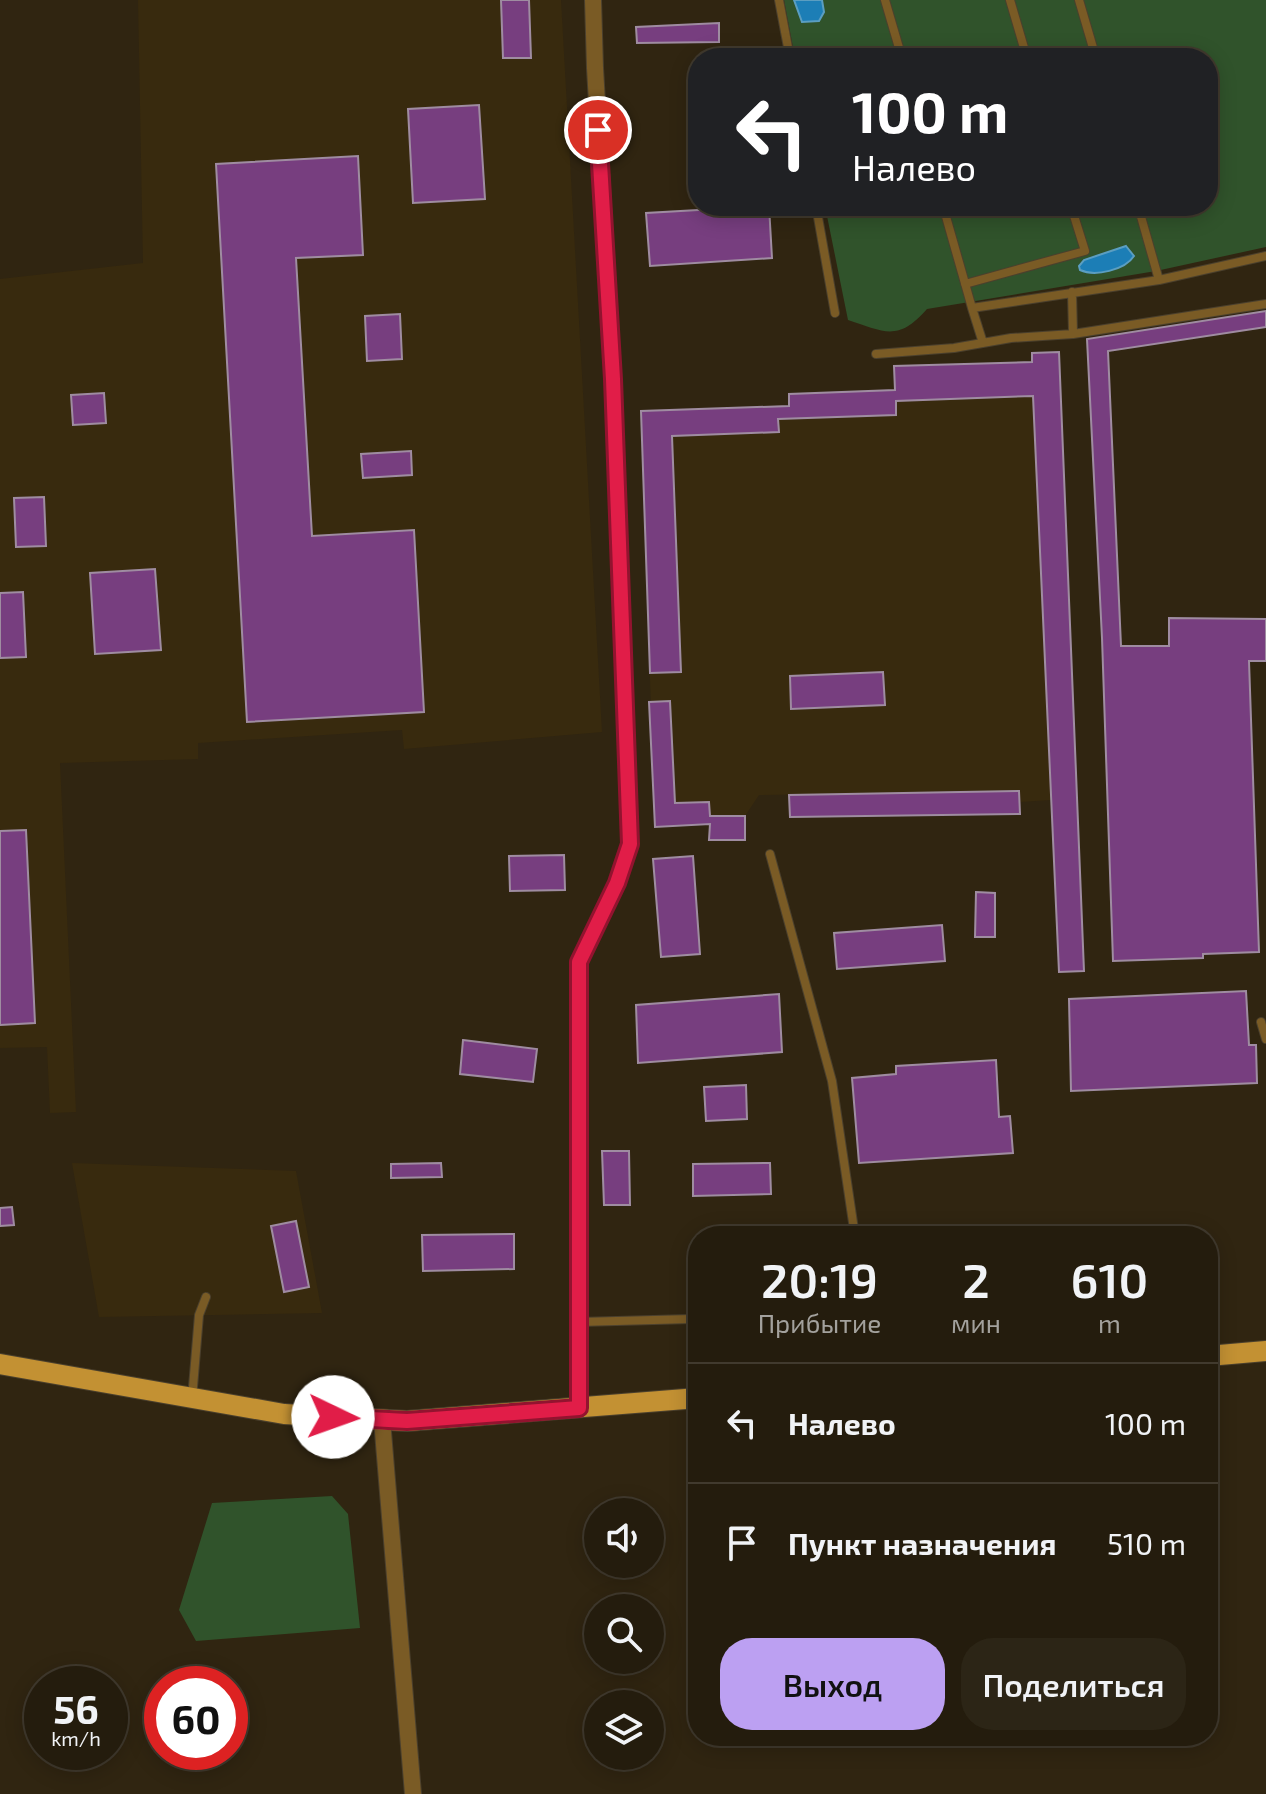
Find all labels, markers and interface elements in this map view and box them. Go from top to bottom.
text: 100 m [852,77,1008,144]
icon: left [720,80,824,184]
pin [564,96,632,164]
icon: arrive [576,108,620,152]
text: Налево [852,145,976,188]
text: 20:19 [761,1250,878,1308]
text: 2 [962,1250,990,1308]
text: 610 [1071,1250,1148,1308]
text: Прибытие [758,1307,881,1338]
text: мин [951,1307,1001,1338]
text: m [1098,1307,1121,1338]
position arrow [291,1375,375,1459]
icon: left [720,1401,764,1445]
text: Налево [788,1405,896,1441]
text: 100 m [1105,1405,1186,1441]
map controls [584,1498,664,1770]
button: sound [584,1498,664,1578]
icon: arrive [720,1521,764,1565]
text: Пункт назначения [788,1525,1056,1561]
text: 510 m [1107,1525,1186,1561]
button: search [584,1594,664,1674]
button: Выход [720,1638,945,1730]
button: Поделиться [961,1638,1186,1730]
speed limit sign: 60 [144,1666,248,1770]
text: 56 [53,1684,99,1732]
button: layers [584,1690,664,1770]
text: km/h [51,1726,101,1750]

